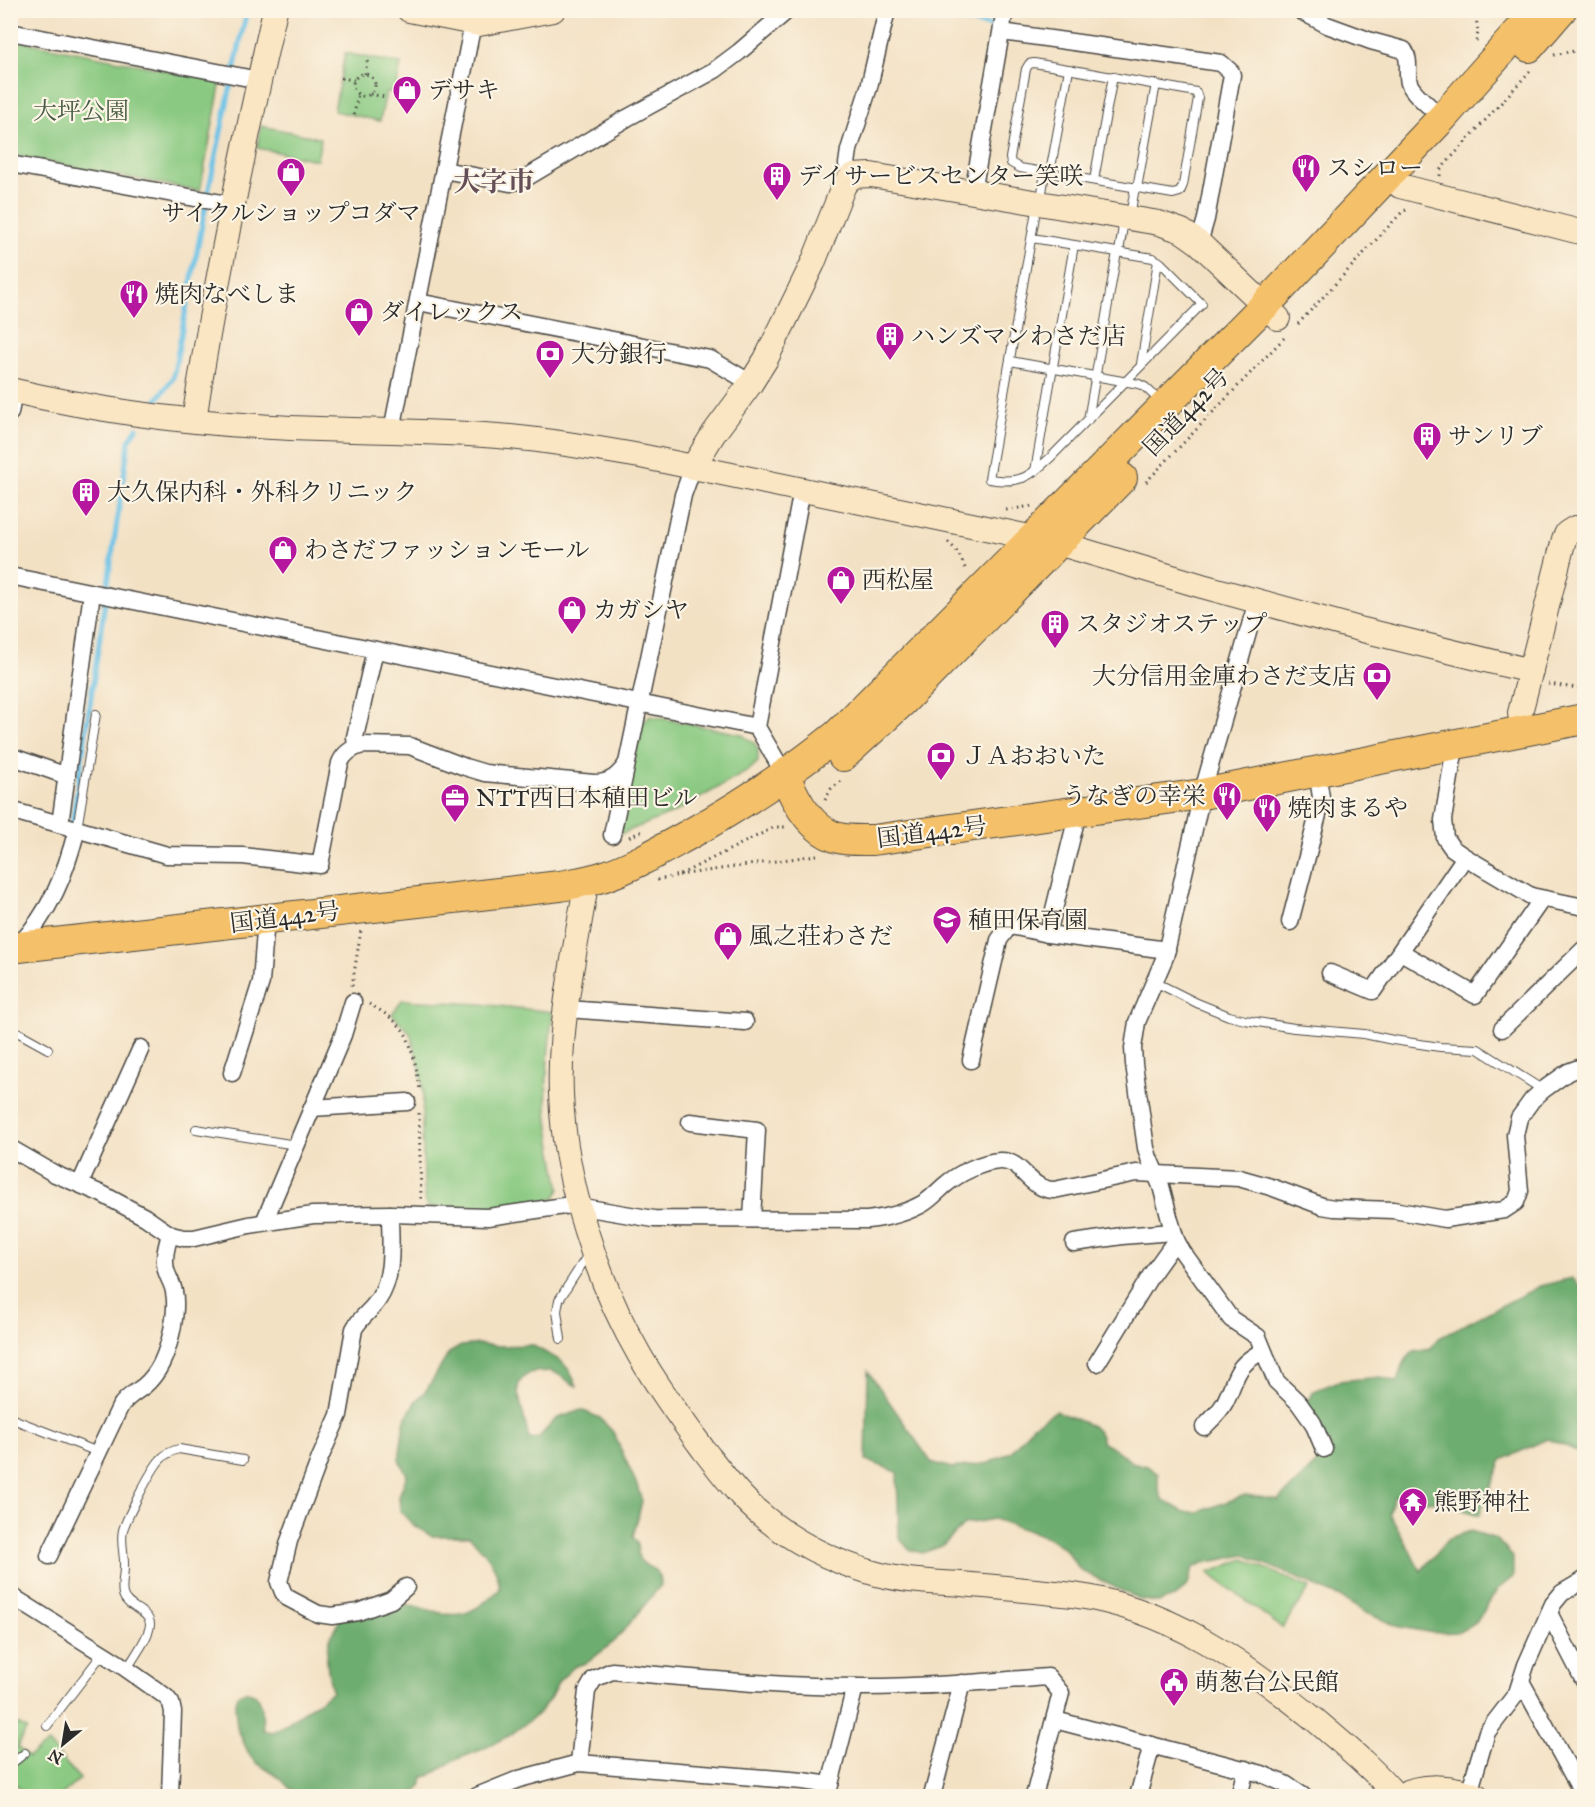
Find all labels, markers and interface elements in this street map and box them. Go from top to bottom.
shop icon: デサキ [391,74,423,116]
place label: デサキ [428,75,500,105]
park label: 大坪公園 [33,96,129,126]
restaurant icon: スシロー [1290,152,1322,194]
place label: スシロー [1327,153,1423,183]
shop icon: サイクルショップコダマ [275,156,307,198]
building icon: デイサービスセンター笑咲 [761,160,793,202]
place label: デイサービスセンター笑咲 [798,161,1083,191]
district label: 大字市 [454,165,535,198]
place label: サイクルショップコダマ [162,198,420,228]
restaurant icon: 焼肉なべしま [118,278,150,320]
place label: 焼肉なべしま [155,279,299,309]
shop icon: ダイレックス [343,296,375,338]
place label: ダイレックス [380,297,523,327]
building icon: ハンズマンわさだ店 [874,320,906,362]
place label: ハンズマンわさだ店 [911,321,1126,351]
bank icon: 大分銀行 [534,338,566,380]
place label: 大分銀行 [571,339,667,369]
street label: 国道442号 [1137,362,1235,462]
building icon: サンリブ [1411,420,1443,462]
place label: サンリブ [1448,421,1543,451]
building icon: 大久保内科・外科クリニック [70,476,102,518]
place label: 大久保内科・外科クリニック [107,477,418,507]
shop icon: わさだファッションモール [267,534,299,576]
place label: わさだファッションモール [304,535,590,565]
shop icon: 西松屋 [825,564,857,606]
place label: 西松屋 [862,565,934,595]
shop icon: カガシヤ [556,594,588,636]
place label: カガシヤ [593,595,689,625]
building icon: スタジオステップ [1039,608,1071,650]
place label: スタジオステップ [1076,609,1267,639]
bank icon: 大分信用金庫わさだ支店 [1361,660,1393,702]
place label: 大分信用金庫わさだ支店 [1092,661,1356,691]
bank icon: ＪＡおおいた [925,740,957,782]
place label: ＪＡおおいた [962,741,1106,771]
restaurant icon: うなぎの幸栄 [1211,780,1243,822]
place label: うなぎの幸栄 [1062,781,1206,811]
office icon: NTT西日本稙田ビル [439,782,471,824]
place label: NTT西日本稙田ビル [476,783,698,813]
restaurant icon: 焼肉まるや [1251,792,1283,834]
place label: 焼肉まるや [1288,793,1408,823]
street label: 国道442号 [875,810,989,854]
street label: 国道442号 [228,895,342,939]
school or university icon: 稙田保育園 [931,904,963,946]
place label: 稙田保育園 [968,905,1088,935]
shop icon: 風之荘わさだ [712,920,744,962]
place label: 風之荘わさだ [749,921,893,951]
temple icon: 熊野神社 [1397,1486,1429,1528]
place label: 熊野神社 [1434,1487,1530,1517]
public building icon: 萌葱台公民館 [1158,1666,1190,1708]
place label: 萌葱台公民館 [1195,1667,1339,1697]
north arrow [33,1714,93,1774]
text: N [45,1745,66,1768]

